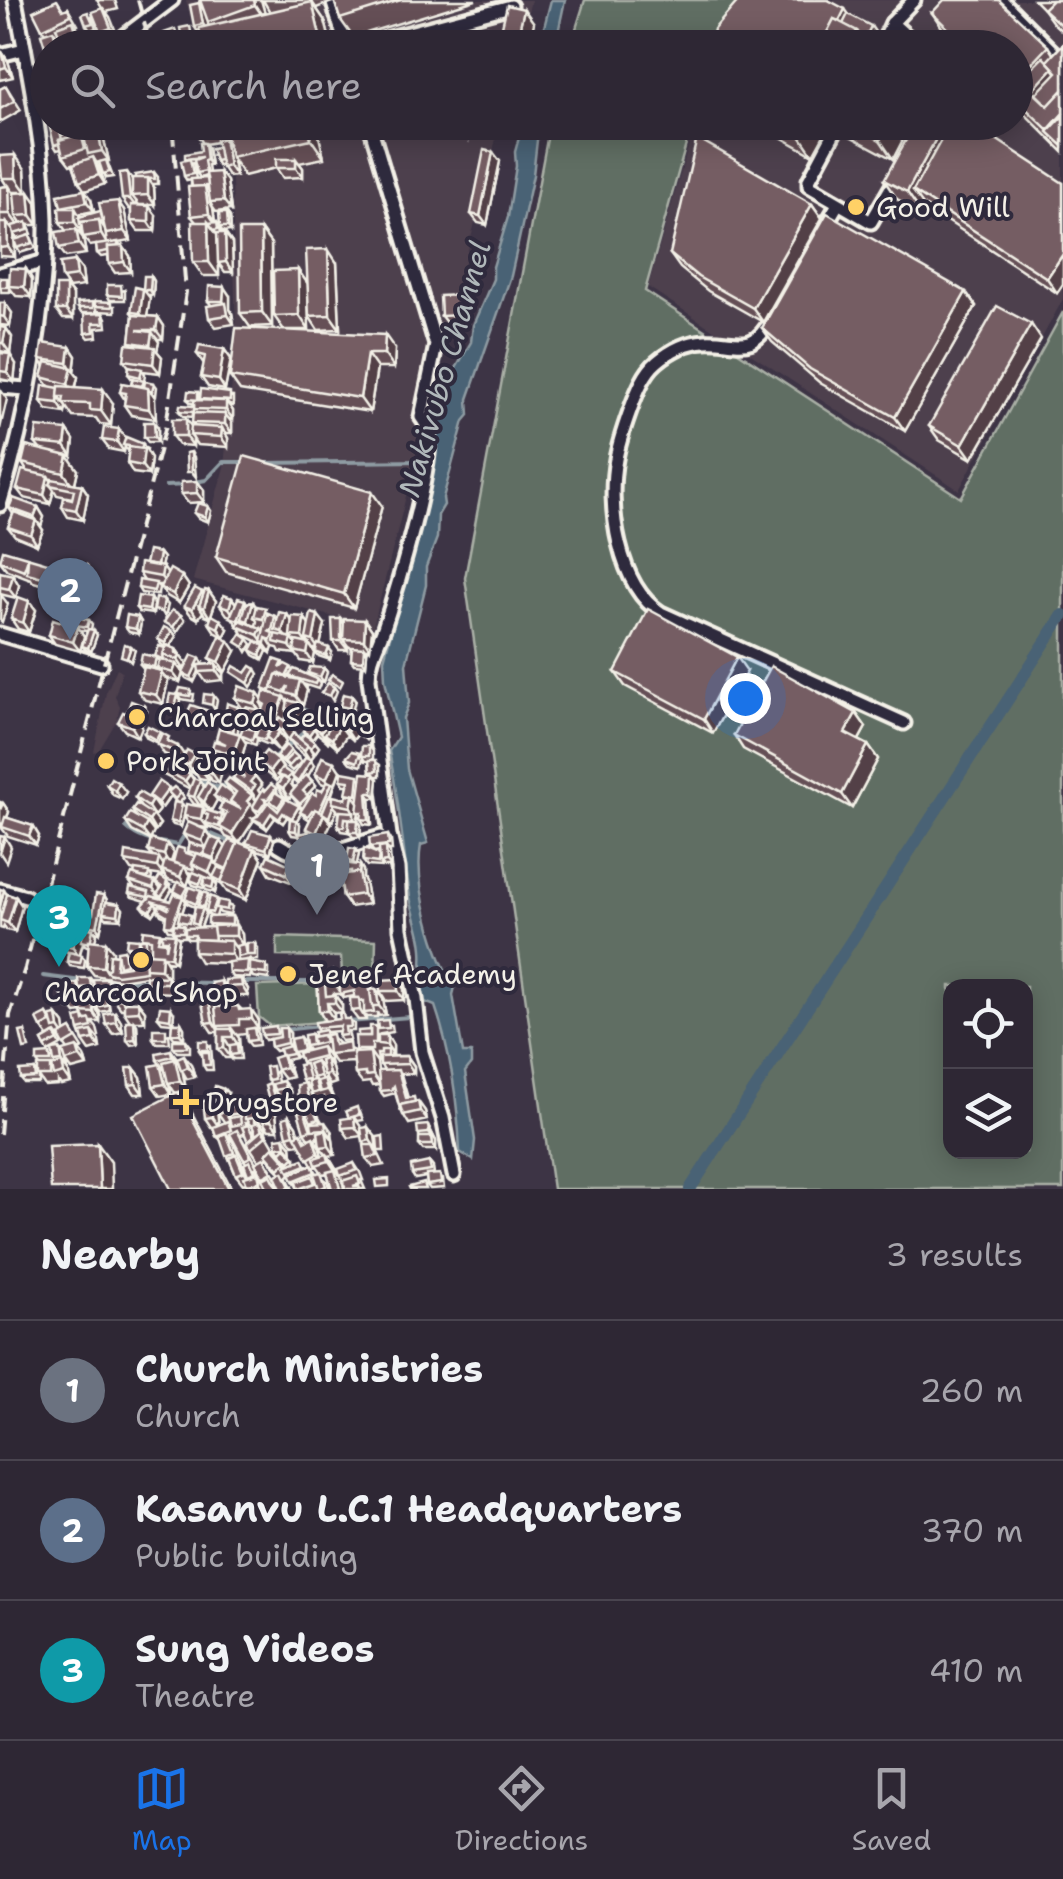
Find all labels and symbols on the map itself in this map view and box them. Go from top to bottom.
place label: Good Will [876,188,1010,226]
marker: Good Will [845,196,867,218]
water label: Nakivubo Channel [388,236,501,502]
pin: 2 [38,558,102,640]
your location [720,673,771,724]
place label: Charcoal Selling [157,698,374,736]
marker: Charcoal Selling [126,706,148,728]
place label: Pork Joint [126,742,266,780]
marker: Pork Joint [95,750,117,772]
pin: 1 [284,832,350,915]
pin: 3 [27,884,92,967]
marker: Charcoal Shop [130,949,152,971]
place label: Jenef Academy [308,955,517,993]
marker: Jenef Academy [277,963,299,985]
place label: Charcoal Shop [44,973,238,1011]
place label: Drugstore [206,1083,339,1121]
marker: Drugstore [175,1091,197,1113]

